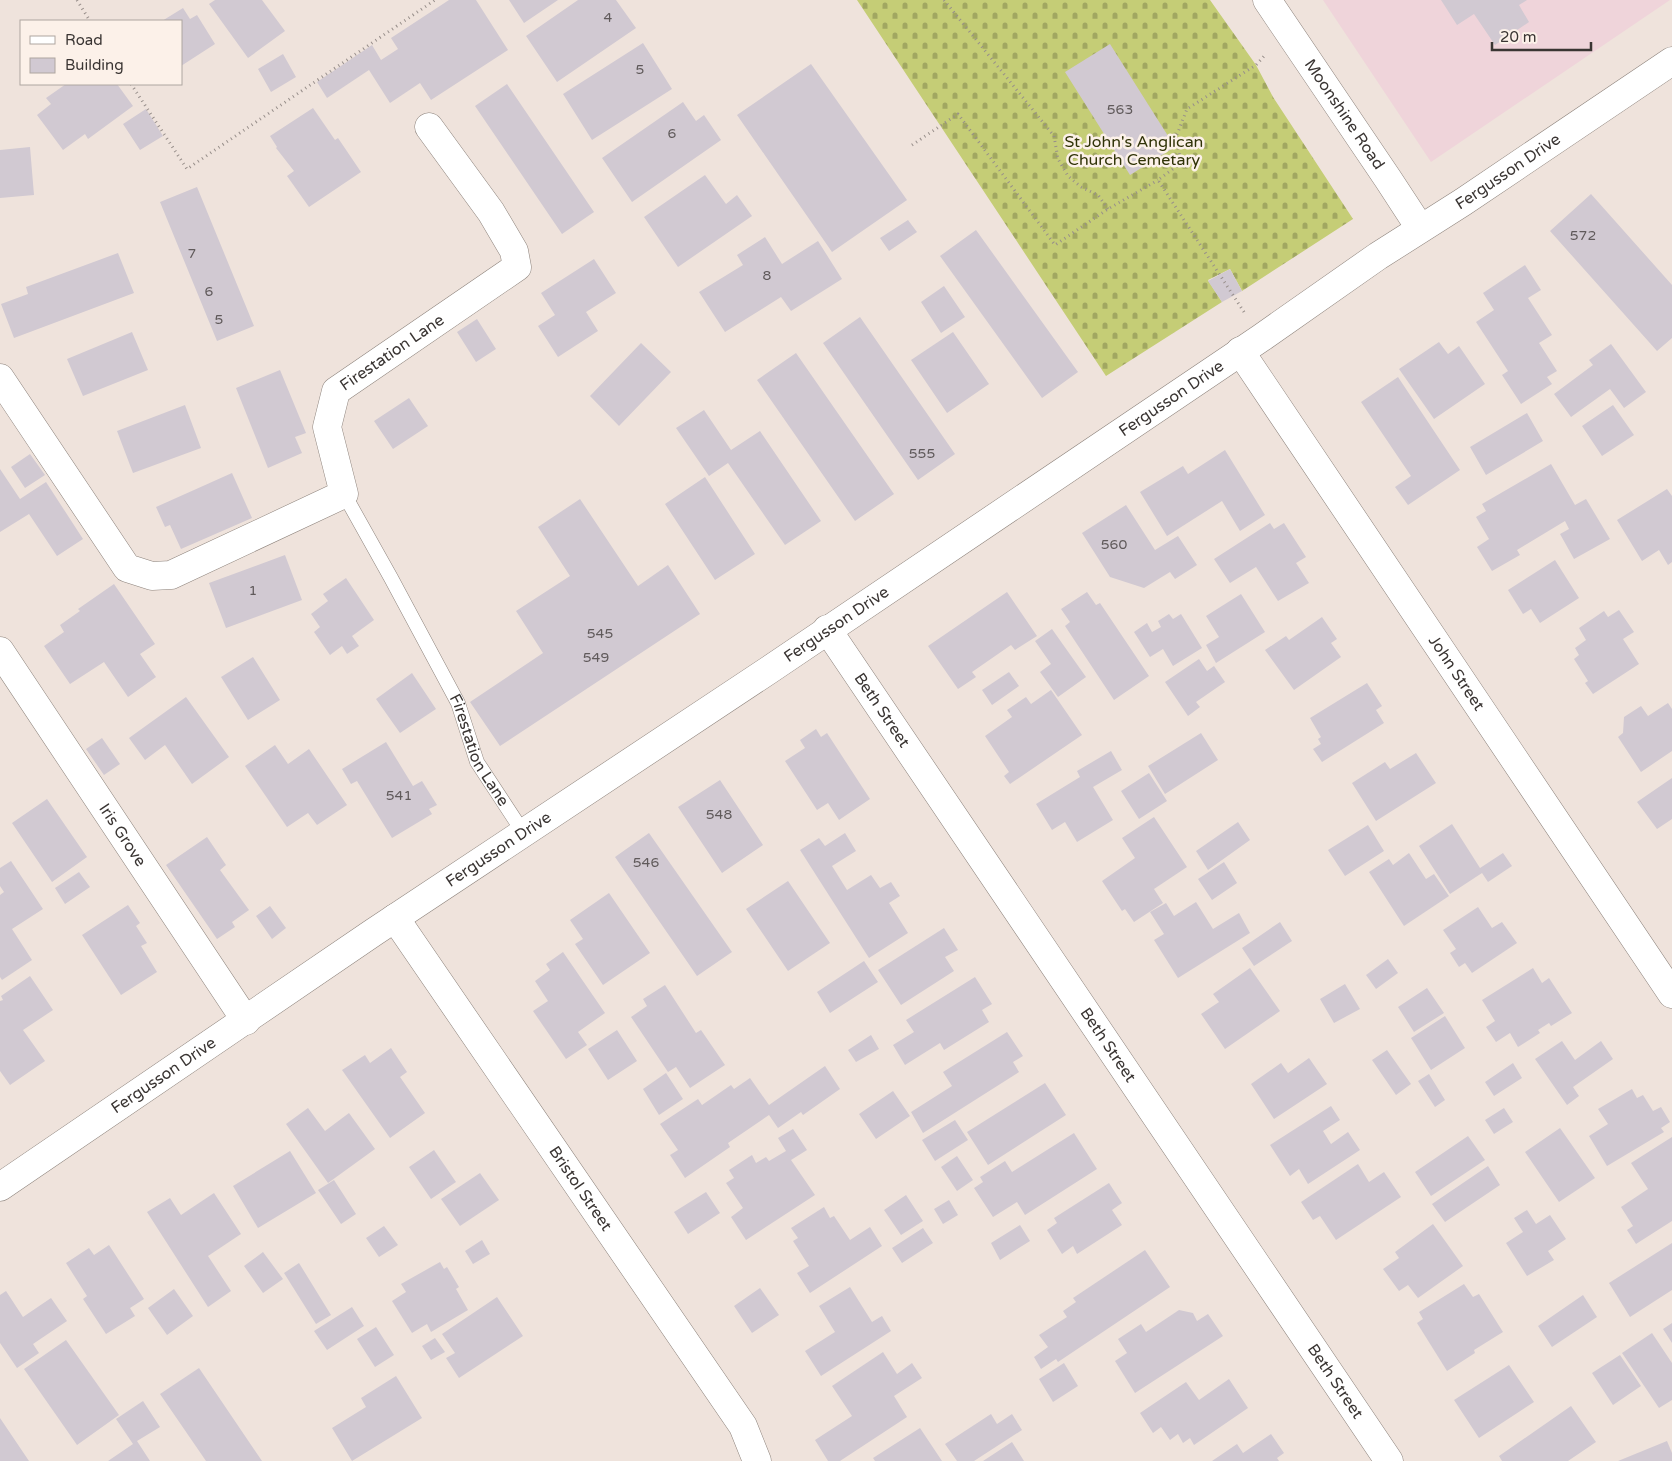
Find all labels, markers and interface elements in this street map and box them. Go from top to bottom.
house number: 4 [604,9,613,26]
legend [20,20,182,85]
scale bar [1492,20,1591,52]
text: 20 m [1500,28,1537,46]
text: Road [65,31,103,49]
street label: Moonshine Road [1300,55,1389,173]
text: Building [65,56,124,74]
house number: 5 [636,61,644,78]
house number: 563 [1107,101,1133,118]
house number: 6 [668,125,677,142]
street label: Fergusson Drive [1452,129,1564,214]
park label: St John's Anglican Church Cemetary [1065,132,1203,170]
house number: 572 [1570,227,1596,244]
house number: 7 [188,245,196,262]
house number: 8 [763,267,772,284]
house number: 6 [205,283,214,300]
street label: Firestation Lane [336,310,448,395]
house number: 5 [215,311,223,328]
street label: Fergusson Drive [1115,356,1228,441]
house number: 555 [909,445,935,462]
house number: 560 [1101,536,1127,553]
house number: 1 [249,582,257,599]
street label: Fergusson Drive [780,582,893,667]
house number: 545 [587,625,613,642]
street label: John Street [1424,632,1489,715]
house number: 549 [583,649,609,666]
street label: Beth Street [850,669,914,751]
street label: Firestation Lane [445,690,513,810]
house number: 541 [386,787,412,804]
street label: Iris Grove [94,800,150,870]
house number: 548 [706,806,732,823]
street label: Fergusson Drive [442,807,555,892]
house number: 546 [633,854,659,871]
street label: Beth Street [1076,1004,1140,1086]
street label: Fergusson Drive [107,1033,220,1118]
street label: Bristol Street [544,1142,616,1235]
street label: Beth Street [1303,1340,1368,1423]

